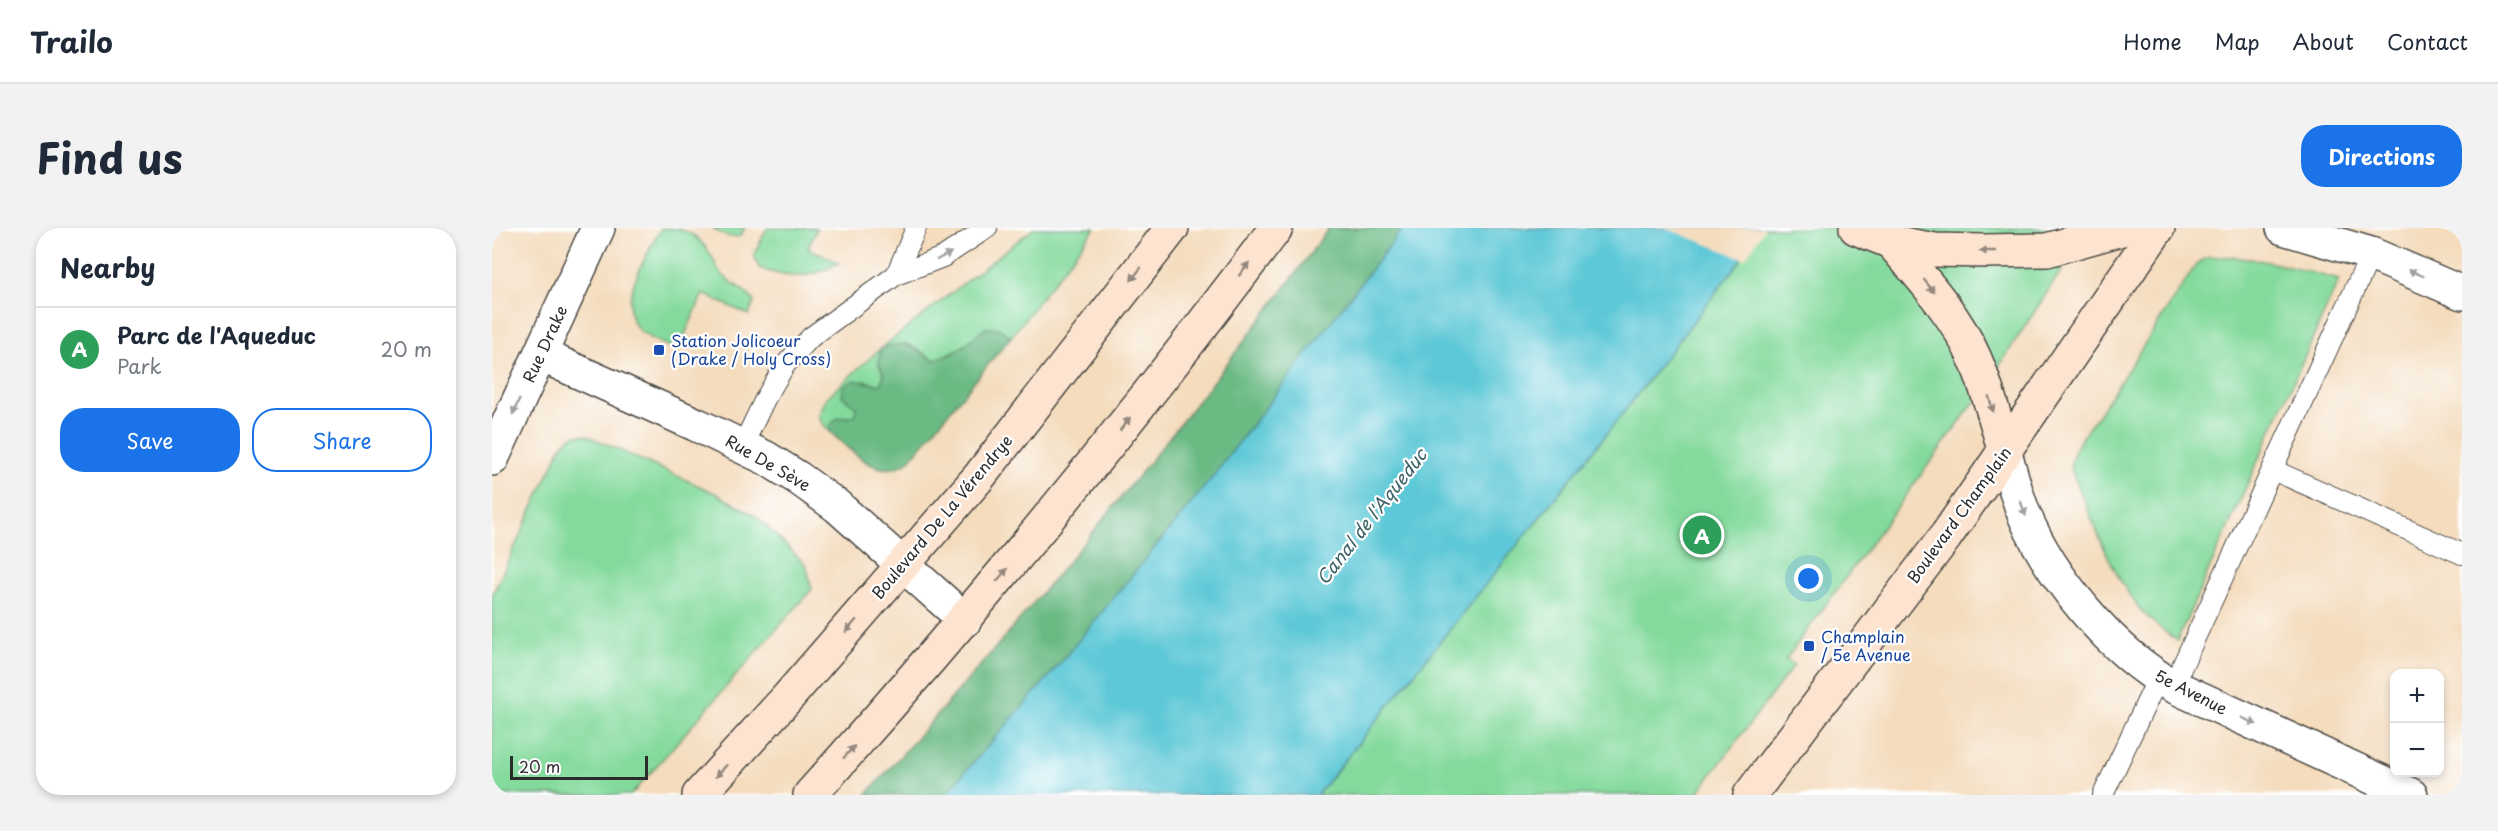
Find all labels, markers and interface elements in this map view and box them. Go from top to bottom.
text: Trailo [30,20,113,63]
text: Home [2123,25,2182,57]
text: Map [2215,25,2260,57]
text: About [2293,25,2354,57]
text: Contact [2387,25,2468,57]
text: Find us [36,125,183,188]
button: Directions [2301,125,2462,187]
one-way arrow [1979,246,1998,256]
text: Nearby [60,248,155,287]
one-way arrow [935,251,952,260]
one-way arrow [1238,262,1250,277]
one-way arrow [1131,267,1143,282]
one-way arrow [2407,268,2425,278]
one-way arrow [1922,279,1934,294]
street label: Rue Drake [516,301,572,386]
text: Parc de l'Aqueduc [117,318,316,351]
place label: Station Jolicoeur (Drake / Holy Cross) [671,328,831,370]
text: A [72,334,87,364]
text: 20 m [380,334,432,364]
marker: Station Jolicoeur (Drake / Holy Cross) [652,343,666,357]
text: Park [117,351,162,381]
one-way arrow [1987,396,1996,414]
one-way arrow [511,398,521,416]
button: Save [60,408,240,472]
button: Share [252,408,432,472]
one-way arrow [1119,416,1131,431]
street label: Rue De Sève [722,428,816,496]
street label: Boulevard De La Vérendrye [865,429,1017,604]
water label: Canal de l'Aqueduc [1309,441,1434,590]
street label: Boulevard Champlain [1900,441,2016,588]
one-way arrow [2018,499,2028,517]
pin: A [1682,512,1722,558]
your location [1794,564,1823,593]
one-way arrow [996,567,1009,583]
one-way arrow [844,618,857,633]
place label: Champlain / 5e Avenue [1821,624,1911,666]
marker: Champlain / 5e Avenue [1802,639,1816,653]
street label: 5e Avenue [2151,663,2232,720]
map controls [2390,669,2444,777]
button: + [2390,669,2444,723]
one-way arrow [2241,717,2258,726]
button: − [2390,723,2444,777]
one-way arrow [842,744,856,759]
scale bar [510,753,648,780]
text: 20 m [519,754,560,778]
one-way arrow [714,764,728,779]

